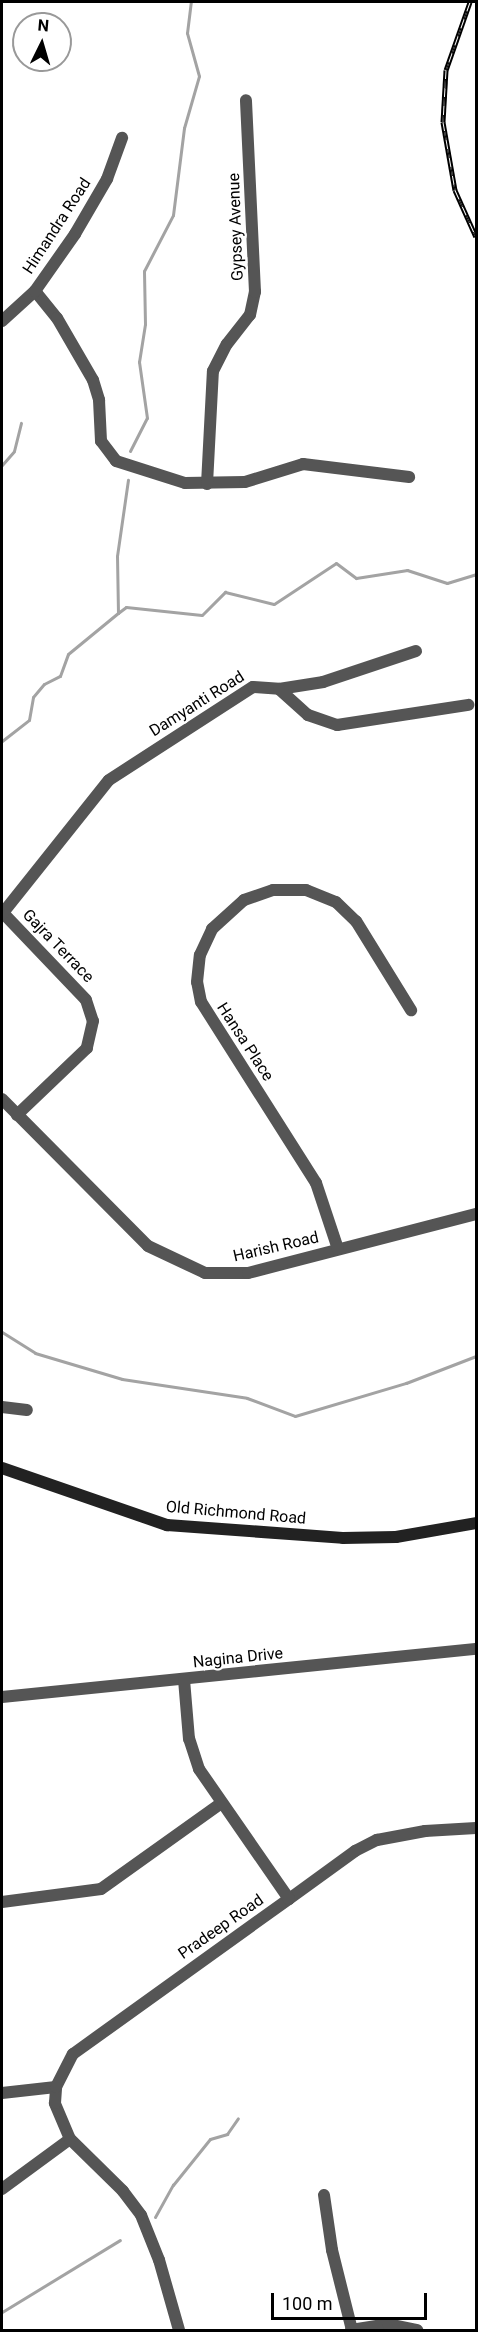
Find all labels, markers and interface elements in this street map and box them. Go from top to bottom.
north arrow [12,12,72,72]
text: N [37,16,50,36]
street label: Gypsey Avenue [225,173,247,281]
street label: Himandra Road [19,174,95,278]
street label: Damyanti Road [146,667,248,741]
street label: Gajra Terrace [18,905,98,987]
street label: Hansa Place [213,999,277,1085]
street label: Harish Road [231,1228,321,1266]
street label: Old Richmond Road [165,1497,307,1529]
street label: Nagina Drive [192,1644,284,1672]
street label: Pradeep Road [175,1891,267,1963]
scale bar [274,2281,430,2319]
text: 100 m [282,2293,333,2314]

